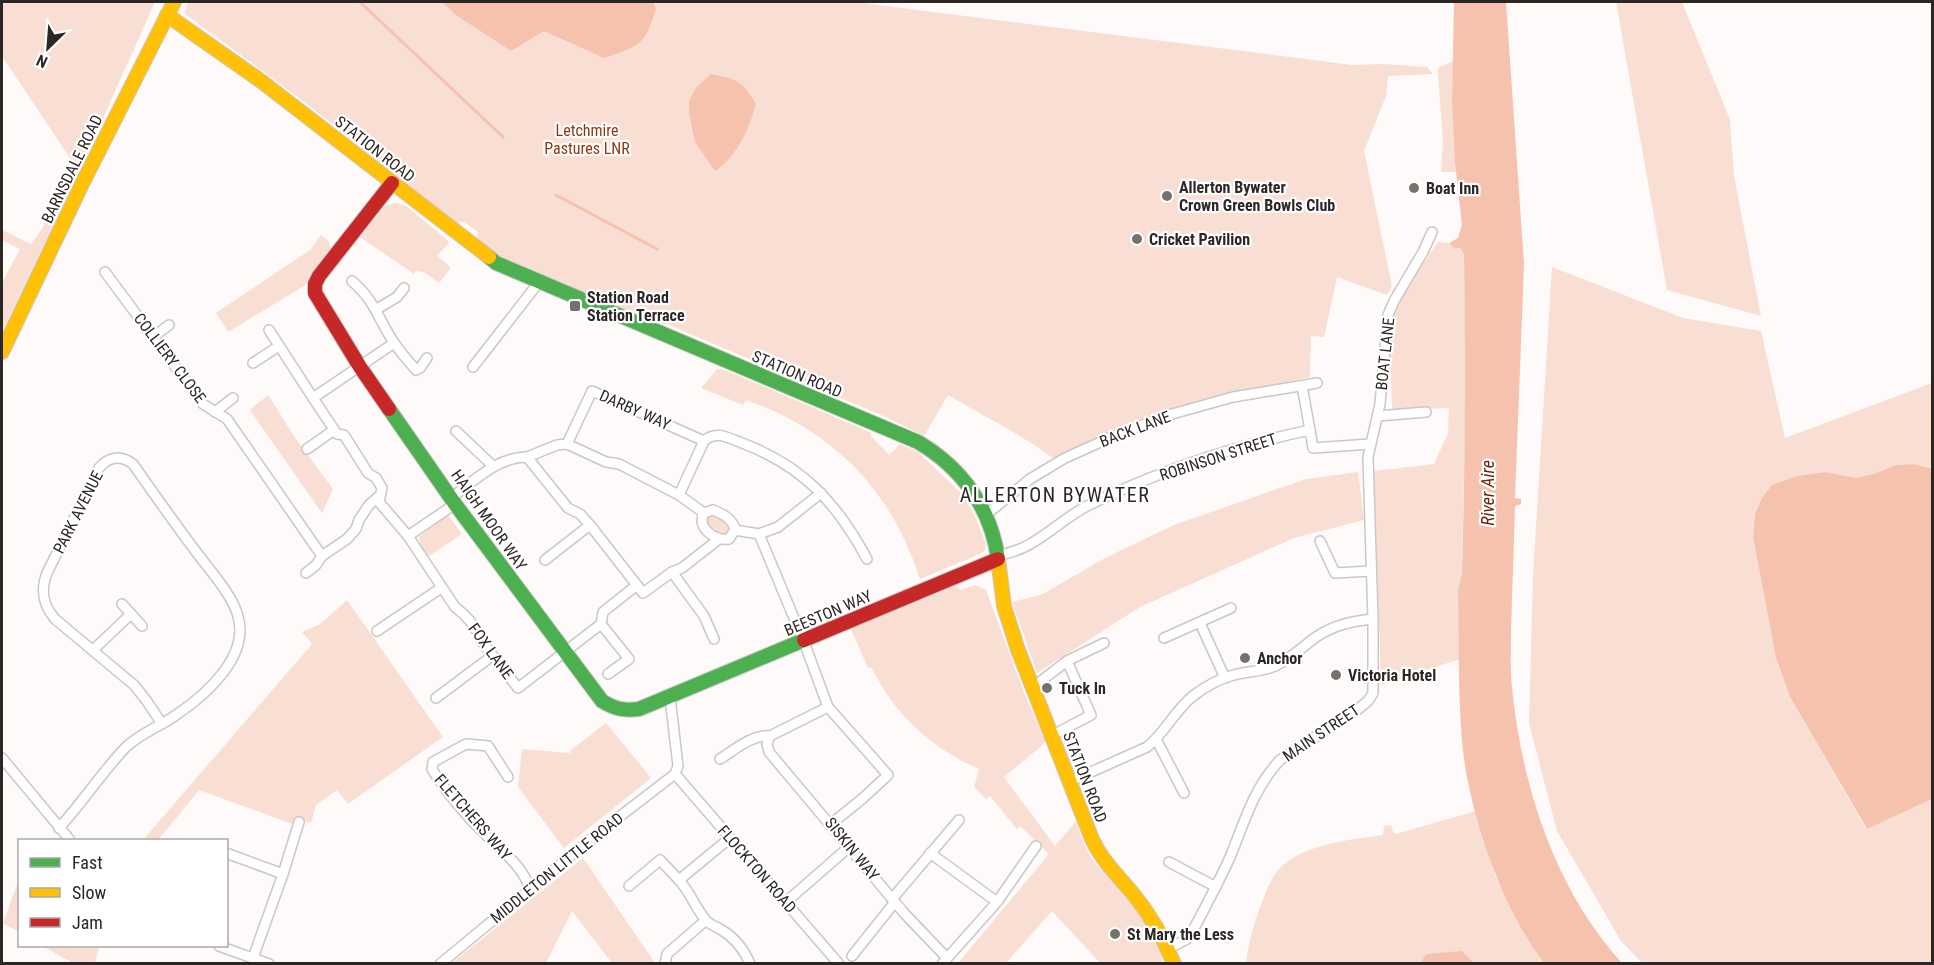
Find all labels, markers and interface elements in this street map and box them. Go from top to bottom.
north arrow [18,18,78,78]
text: N [33,50,50,72]
street label: BARNSDALE ROAD [38,112,106,226]
street label: STATION ROAD [331,112,419,186]
park label: Letchmire Pastures LNR [544,121,630,158]
place label: Allerton Bywater Crown Green Bowls Club [1179,178,1335,215]
place label: Boat Inn [1426,179,1479,198]
marker: Boat Inn [1407,181,1421,195]
marker: Allerton Bywater Crown Green Bowls Club [1160,189,1174,203]
place label: Cricket Pavilion [1149,230,1250,249]
marker: Cricket Pavilion [1130,232,1144,246]
place label: Station Road Station Terrace [587,288,685,325]
marker: Station Road Station Terrace [568,299,582,313]
street label: COLLIERY CLOSE [130,309,210,407]
street label: BOAT LANE [1372,317,1398,391]
street label: STATION ROAD [749,346,845,402]
street label: DARBY WAY [597,386,674,434]
street label: BACK LANE [1097,407,1173,451]
street label: ROBINSON STREET [1157,429,1279,485]
water label: River Aire [1477,460,1498,526]
street label: HAIGH MOOR WAY [447,466,531,575]
street label: PARK AVENUE [49,467,107,557]
district label: ALLERTON BYWATER [960,483,1150,507]
street label: BEESTON WAY [781,586,875,640]
street label: FOX LANE [464,619,518,683]
place label: Anchor [1257,649,1303,668]
marker: Anchor [1238,651,1252,665]
place label: Victoria Hotel [1348,666,1436,685]
marker: Victoria Hotel [1329,668,1343,682]
place label: Tuck In [1059,679,1106,698]
marker: Tuck In [1040,681,1054,695]
street label: MAIN STREET [1279,700,1363,766]
street label: STATION ROAD [1059,729,1111,825]
street label: FLETCHERS WAY [431,770,516,864]
street label: MIDDLETON LITTLE ROAD [487,809,627,927]
street label: SISKIN WAY [821,814,884,885]
street label: FLOCKTON ROAD [714,821,800,917]
legend [18,839,228,947]
text: Fast [72,852,103,873]
text: Slow [72,882,107,903]
text: Jam [72,912,103,933]
place label: St Mary the Less [1127,925,1234,944]
marker: St Mary the Less [1108,927,1122,941]

